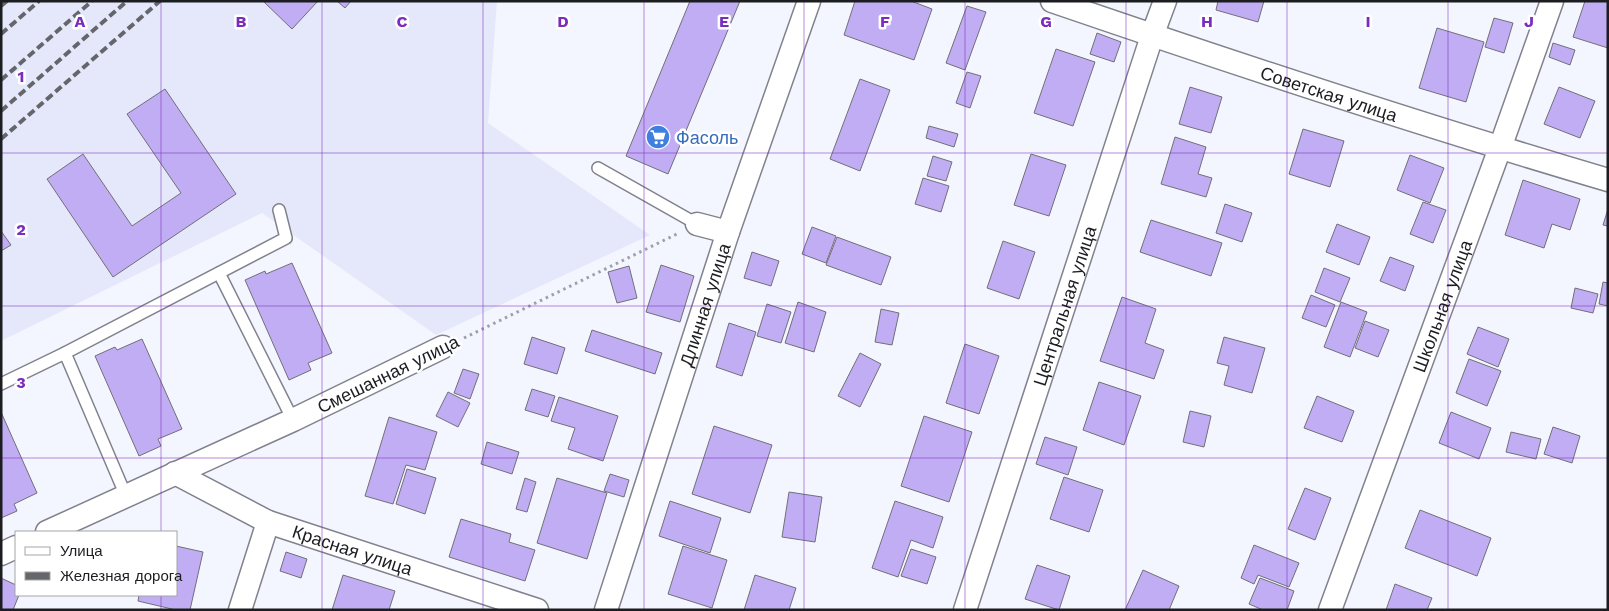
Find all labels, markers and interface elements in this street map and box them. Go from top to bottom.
text: A [75,12,86,31]
text: B [236,12,247,31]
text: C [397,12,408,31]
text: D [557,12,569,31]
text: E [719,12,729,31]
text: F [880,12,890,31]
text: G [1040,12,1052,31]
text: H [1201,12,1213,31]
text: I [1365,12,1371,31]
text: J [1524,12,1534,31]
street label: Советская улица [1258,61,1401,126]
text: 1 [18,67,24,86]
supermarket icon: Фасоль [645,124,671,150]
place label: Фасоль [676,127,738,148]
text: 2 [16,220,26,239]
street label: Центральная улица [1028,222,1100,388]
street label: Школьная улица [1408,236,1476,375]
street label: Длинная улица [675,239,735,369]
street label: Смешанная улица [314,330,463,417]
text: 3 [16,373,26,392]
street label: Красная улица [290,520,416,579]
legend [15,531,178,596]
text: Улица [60,542,103,560]
text: Железная дорога [60,567,183,585]

